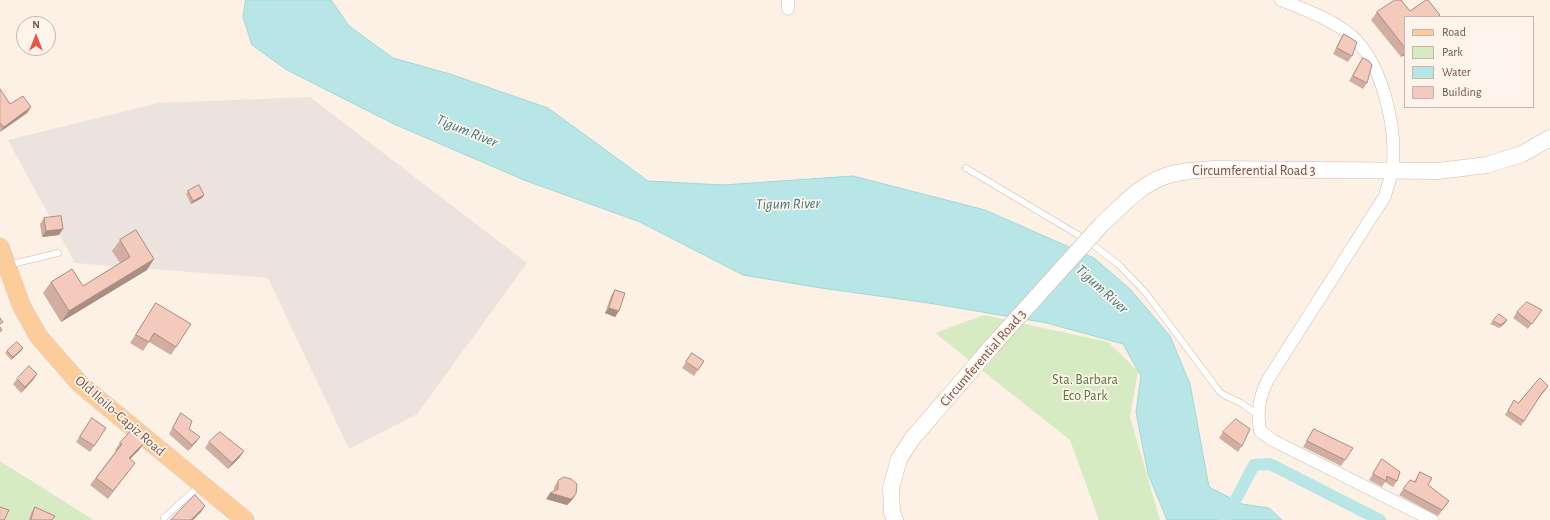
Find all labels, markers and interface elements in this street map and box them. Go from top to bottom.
north arrow [16,16,56,56]
legend [1404,16,1534,108]
text: N [32,19,40,30]
text: Road [1442,26,1466,38]
text: Park [1442,46,1463,58]
text: Water [1442,66,1471,78]
text: Building [1442,86,1482,98]
water label: Tigum River [434,111,500,151]
street label: Circumferential Road 3 [1192,163,1316,179]
water label: Tigum River [756,194,820,214]
water label: Tigum River [1072,261,1132,317]
street label: Circumferential Road 3 [936,306,1030,410]
street label: Old Iloilo-Capiz Road [71,372,169,460]
park label: Sta. Barbara Eco Park [1052,372,1118,404]

